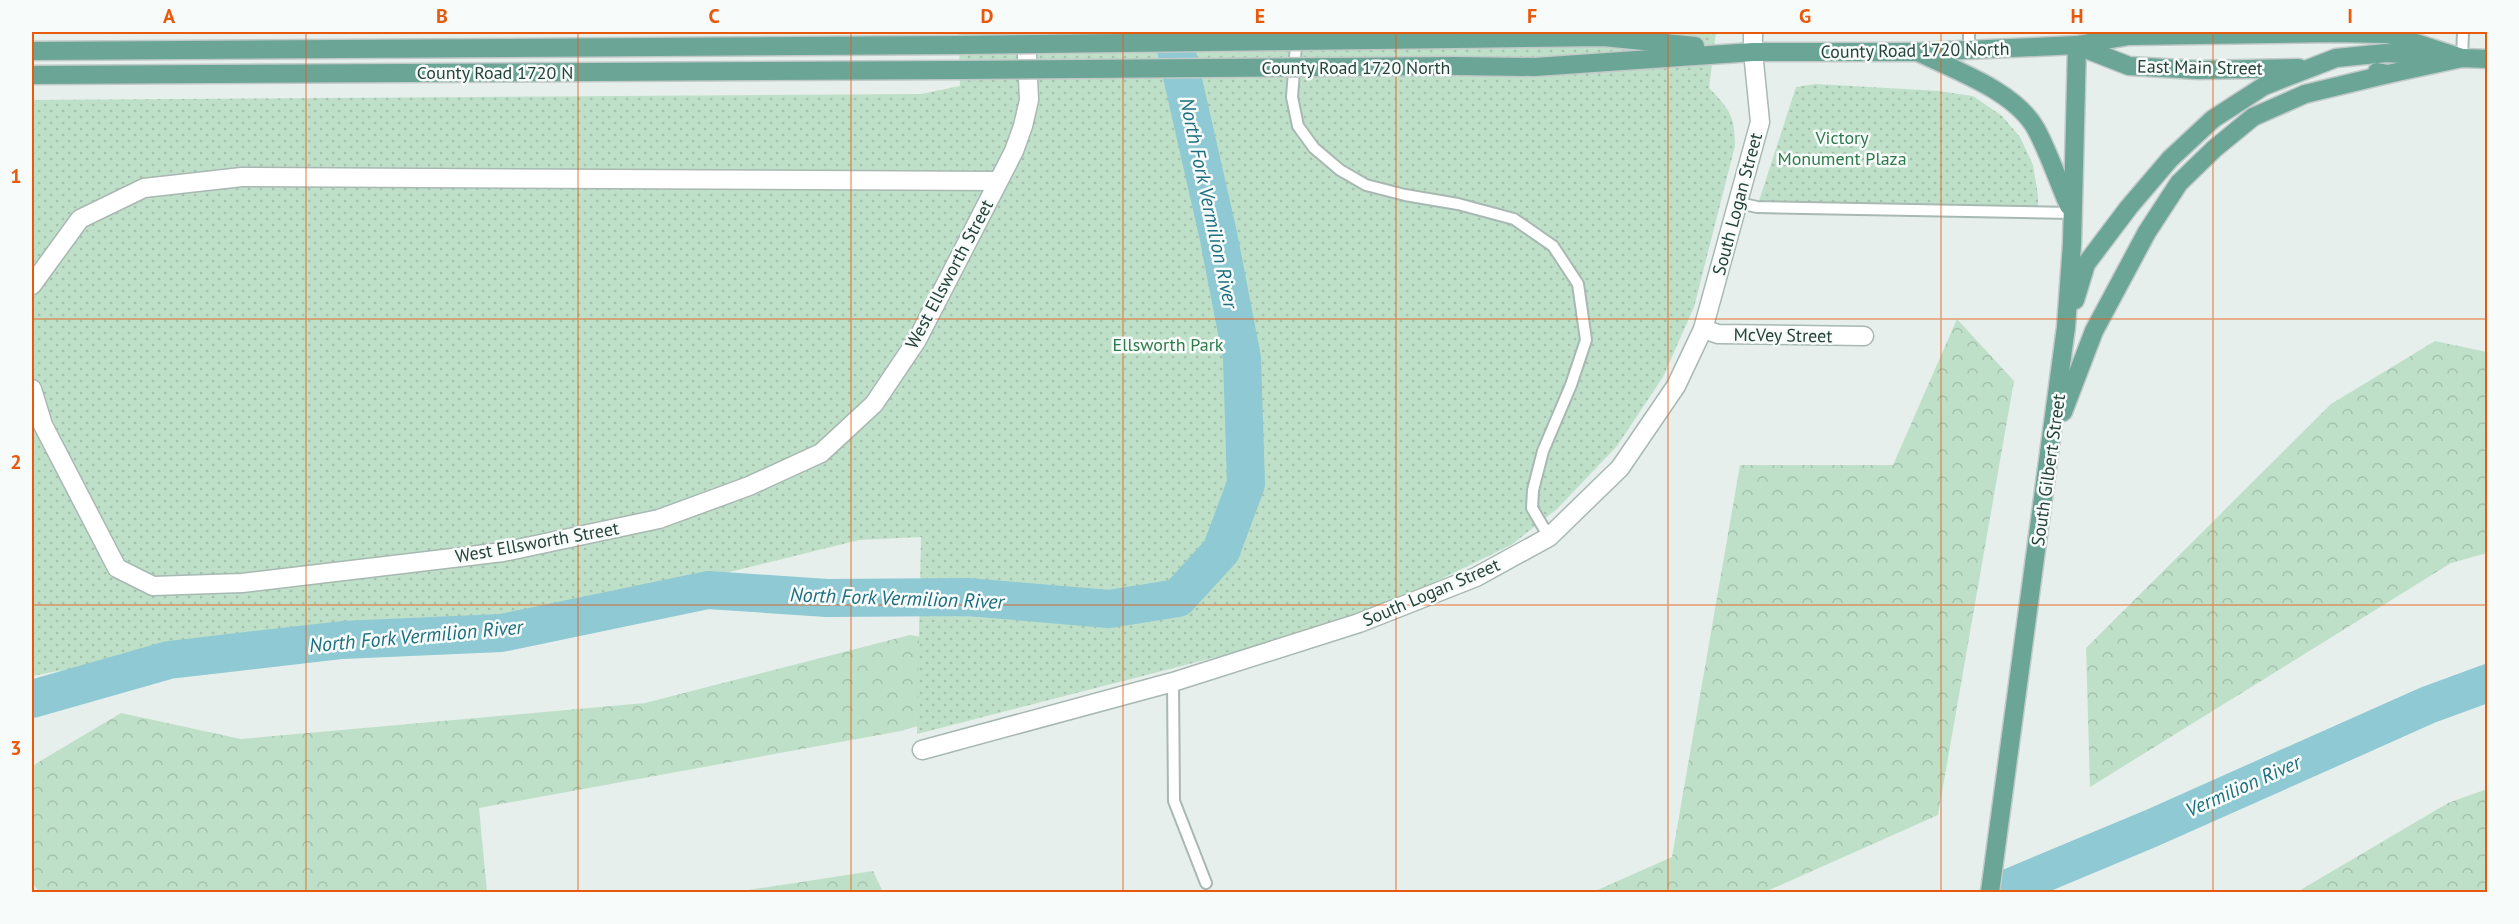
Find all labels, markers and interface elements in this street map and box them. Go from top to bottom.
text: A [163,3,176,29]
text: B [436,3,448,29]
text: C [708,3,720,29]
text: D [981,3,994,29]
text: E [1255,3,1265,29]
text: F [1527,3,1537,29]
text: G [1799,3,1811,29]
text: H [2070,3,2084,29]
text: I [2347,3,2353,29]
street label: County Road 1720 North [1820,37,2010,63]
street label: East Main Street [2137,54,2263,80]
street label: County Road 1720 North [1262,56,1450,79]
street label: County Road 1720 N [417,61,573,84]
water label: North Fork Vermilion River [1174,95,1244,312]
park label: Victory Monument Plaza [1777,126,1907,170]
street label: South Logan Street [1707,130,1767,278]
text: 1 [10,163,22,189]
street label: West Ellsworth Street [900,195,998,353]
street label: McVey Street [1733,323,1833,347]
park label: Ellsworth Park [1113,333,1224,356]
street label: South Gilbert Street [2026,393,2070,547]
text: 2 [10,449,22,475]
street label: West Ellsworth Street [453,516,621,568]
street label: South Logan Street [1359,553,1503,631]
water label: North Fork Vermilion River [789,581,1006,615]
water label: North Fork Vermilion River [308,614,525,658]
text: 3 [10,735,22,761]
water label: Vermilion River [2181,748,2306,823]

